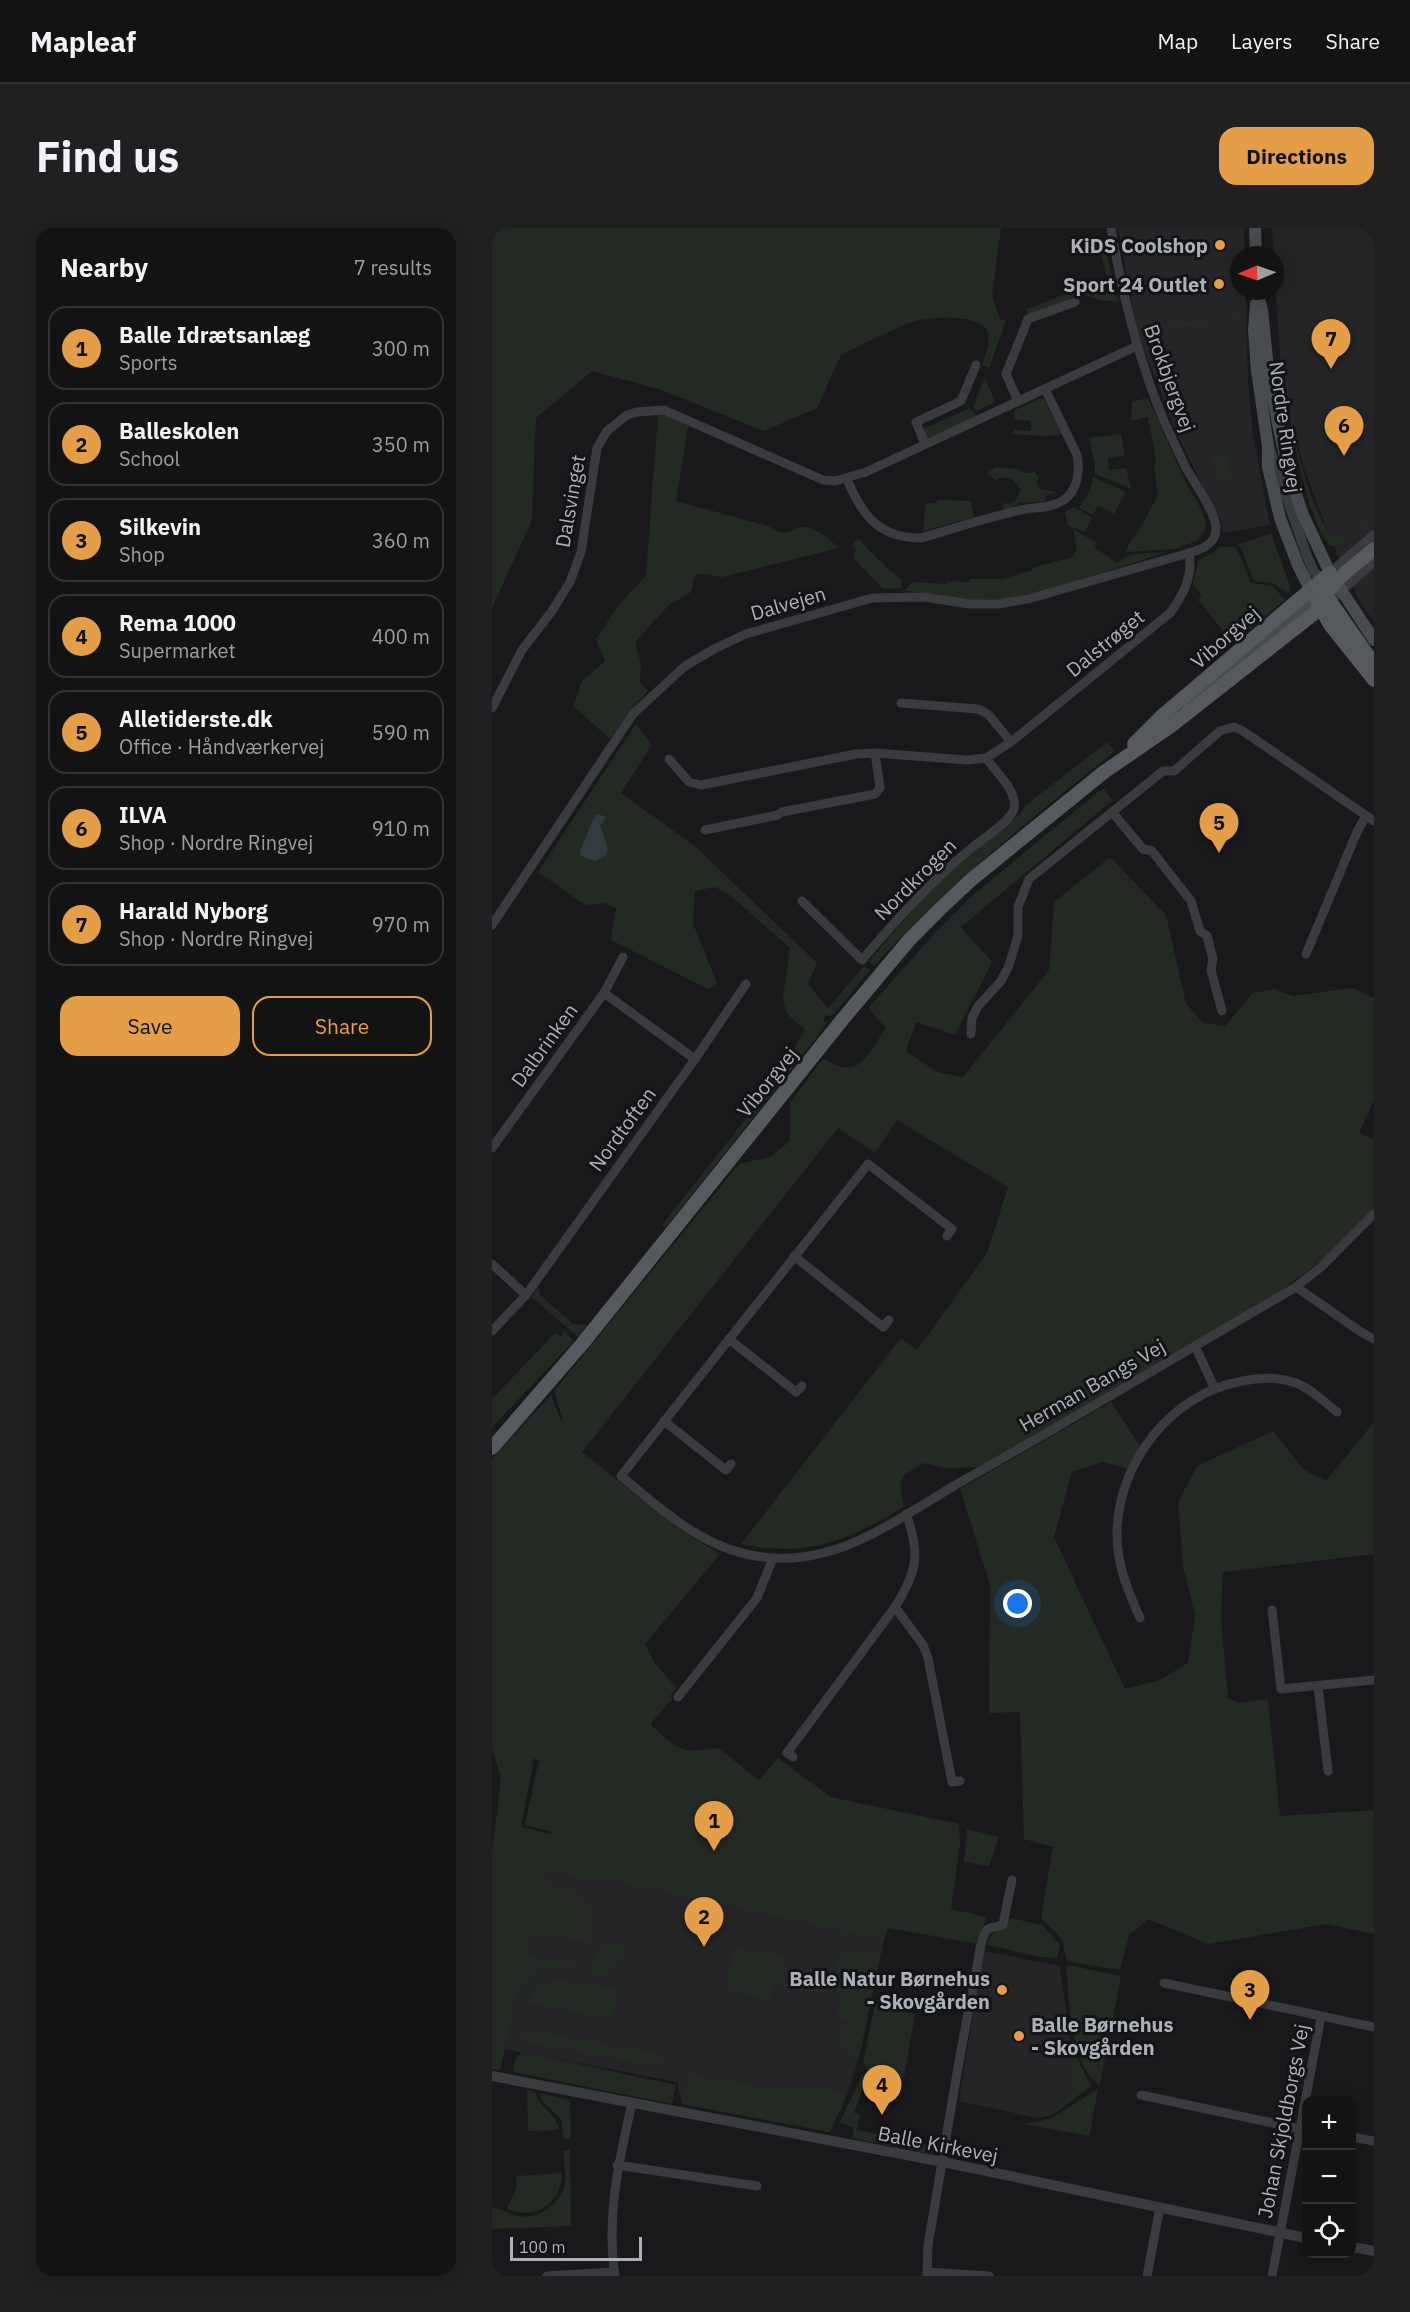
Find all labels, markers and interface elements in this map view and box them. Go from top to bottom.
text: Mapleaf [30,23,136,60]
text: Map [1158,27,1198,55]
text: Layers [1231,27,1293,55]
text: Share [1326,27,1380,55]
button: Directions [1219,127,1374,185]
text: Find us [36,129,179,184]
place label: KiDS Coolshop [1070,232,1208,259]
marker: KiDS Coolshop [1213,238,1227,252]
north arrow [1230,246,1284,300]
text: Nearby [60,250,148,284]
text: 7 results [354,254,432,281]
place label: Sport 24 Outlet [1063,271,1207,298]
marker: Sport 24 Outlet [1212,277,1226,291]
text: Balle Idrætsanlæg [119,320,310,349]
street label: Brokbjergvej [1138,320,1202,436]
pin: 7 [1312,320,1350,369]
text: 1 [76,335,88,362]
text: 300 m [372,335,430,362]
text: Sports [119,349,178,376]
street label: Nordre Ringvej [1263,360,1309,494]
pin: 6 [1324,406,1364,456]
text: Balleskolen [119,416,239,445]
text: 2 [76,431,88,458]
text: 350 m [372,431,430,458]
text: School [119,445,180,472]
street label: Dalsvinget [549,453,591,549]
text: Silkevin [119,512,201,541]
text: 3 [76,527,88,554]
text: 360 m [372,527,430,554]
text: Shop [119,541,165,568]
street label: Dalvejen [747,579,829,627]
street label: Viborgvej [1185,600,1265,674]
street label: Dalstrøget [1060,603,1150,683]
text: Rema 1000 [119,608,236,637]
text: 4 [76,623,88,650]
text: 400 m [372,623,430,650]
text: Supermarket [119,637,236,664]
text: Alletiderste.dk [119,704,273,733]
text: 5 [76,719,88,746]
text: 590 m [372,719,430,746]
text: Office · Håndværkervej [119,733,324,760]
text: ILVA [119,800,167,829]
pin: 5 [1200,804,1238,853]
text: 6 [76,815,88,842]
text: 910 m [372,815,430,842]
text: Shop · Nordre Ringvej [119,829,313,856]
street label: Nordkrogen [868,832,962,926]
text: Harald Nyborg [119,896,268,925]
text: 7 [76,911,88,938]
text: 970 m [372,911,430,938]
text: Shop · Nordre Ringvej [119,925,313,952]
button: Save [60,996,240,1056]
button: Share [252,996,432,1056]
street label: Dalbrinken [504,998,584,1092]
street label: Viborgvej [730,1041,804,1123]
street label: Nordtoften [582,1081,662,1177]
street label: Herman Bangs Vej [1014,1332,1170,1438]
your location [1003,1589,1032,1618]
pin: 1 [694,1802,734,1851]
pin: 2 [684,1898,724,1947]
place label: Balle Natur Børnehus - Skovgården [789,1965,990,2015]
pin: 3 [1230,1970,1269,2020]
marker: Balle Natur Børnehus - Skovgården [995,1983,1009,1997]
place label: Balle Børnehus - Skovgården [1031,2011,1174,2061]
street label: Johan Skjoldborgs Vej [1251,2022,1315,2220]
marker: Balle Børnehus - Skovgården [1012,2029,1026,2043]
pin: 4 [862,2066,902,2115]
map controls [1302,2096,1356,2258]
button: + [1302,2096,1356,2150]
street label: Balle Kirkevej [876,2119,1000,2169]
button: − [1302,2150,1356,2204]
button: locate [1302,2204,1356,2258]
scale bar [510,2234,642,2262]
text: 100 m [519,2237,566,2257]

